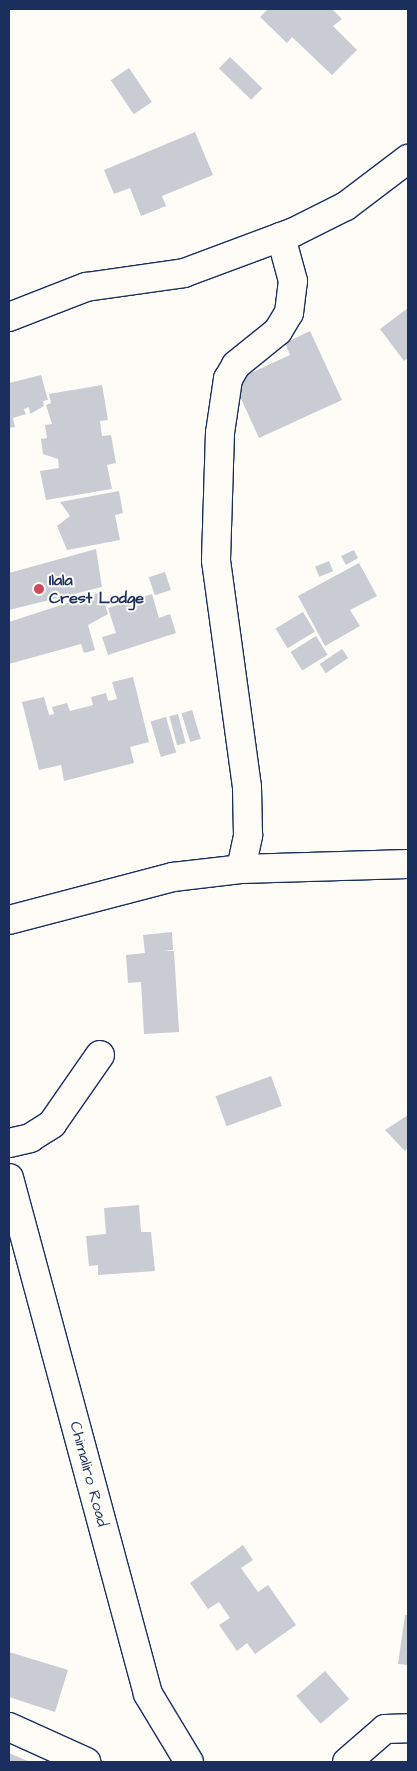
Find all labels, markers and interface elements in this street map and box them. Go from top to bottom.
place label: Ilala Crest Lodge [49,570,144,608]
marker: Ilala Crest Lodge [33,583,45,595]
street label: Chimaliro Road [66,1419,112,1529]

